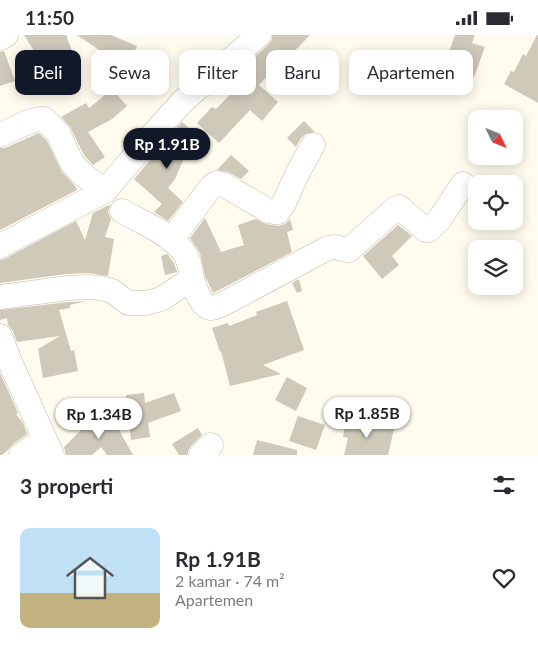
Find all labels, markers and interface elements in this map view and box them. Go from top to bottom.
text: 11:50 [25,6,74,29]
chip: Beli [15,50,81,95]
chip: Sewa [91,50,169,95]
chip: Filter [179,50,256,95]
chip: Baru [266,50,339,95]
chip: Apartemen [349,50,473,95]
north arrow [468,110,522,165]
map controls [468,110,523,295]
pin: Rp 1.91B [115,127,219,170]
text: Rp 1.91B [134,134,200,153]
button: locate [468,175,523,230]
button: layers [468,240,523,295]
pin: Rp 1.34B [47,397,151,440]
pin: Rp 1.85B [315,397,419,439]
text: Rp 1.85B [334,403,400,422]
text: Rp 1.34B [66,404,132,423]
icon: filters [490,471,518,499]
text: 3 properti [20,473,113,498]
text: Rp 1.91B [175,546,261,571]
icon: home [60,548,120,608]
icon: heart [490,564,518,592]
text: 2 kamar · 74 m² [175,571,285,590]
text: Apartemen [175,590,253,609]

